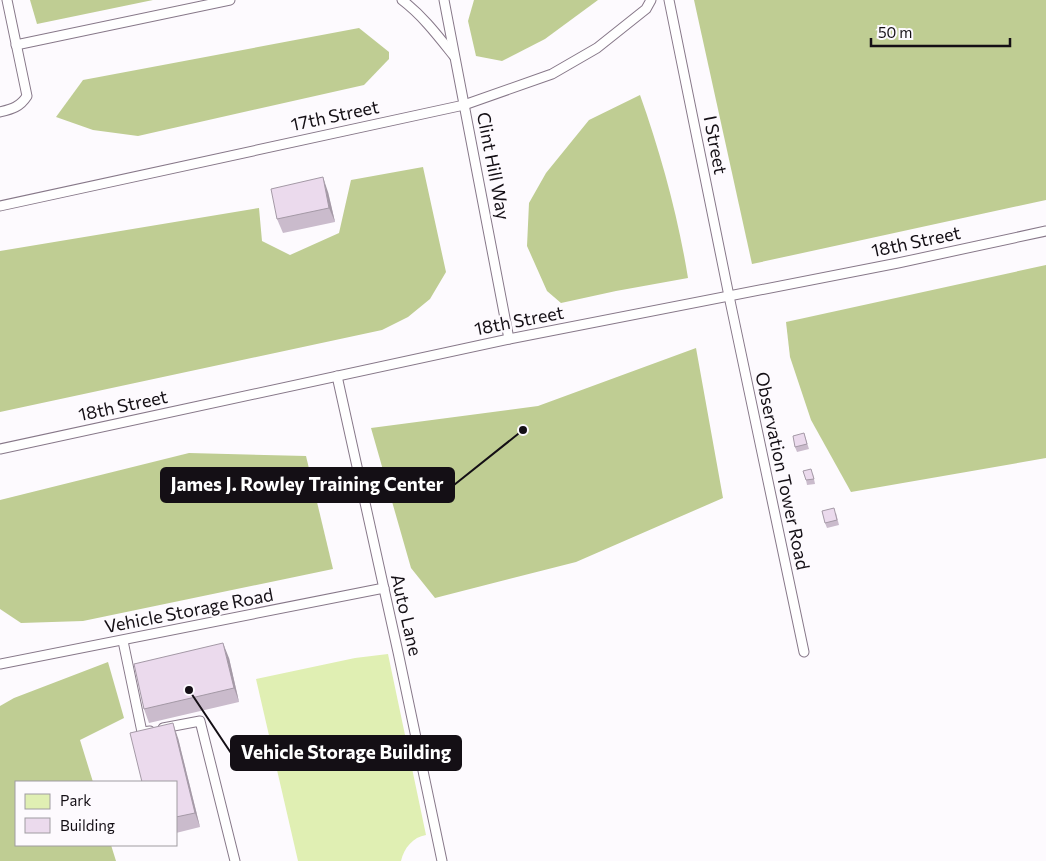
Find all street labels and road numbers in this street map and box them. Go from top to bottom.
street label: 17th Street [289,95,381,135]
street label: Clint Hill Way [473,110,515,222]
street label: I Street [700,114,732,176]
street label: 18th Street [869,221,962,261]
street label: 18th Street [472,301,565,339]
street label: Observation Tower Road [751,370,815,572]
street label: 18th Street [76,385,169,425]
street label: Auto Lane [387,572,427,658]
street label: Vehicle Storage Road [103,583,275,637]

